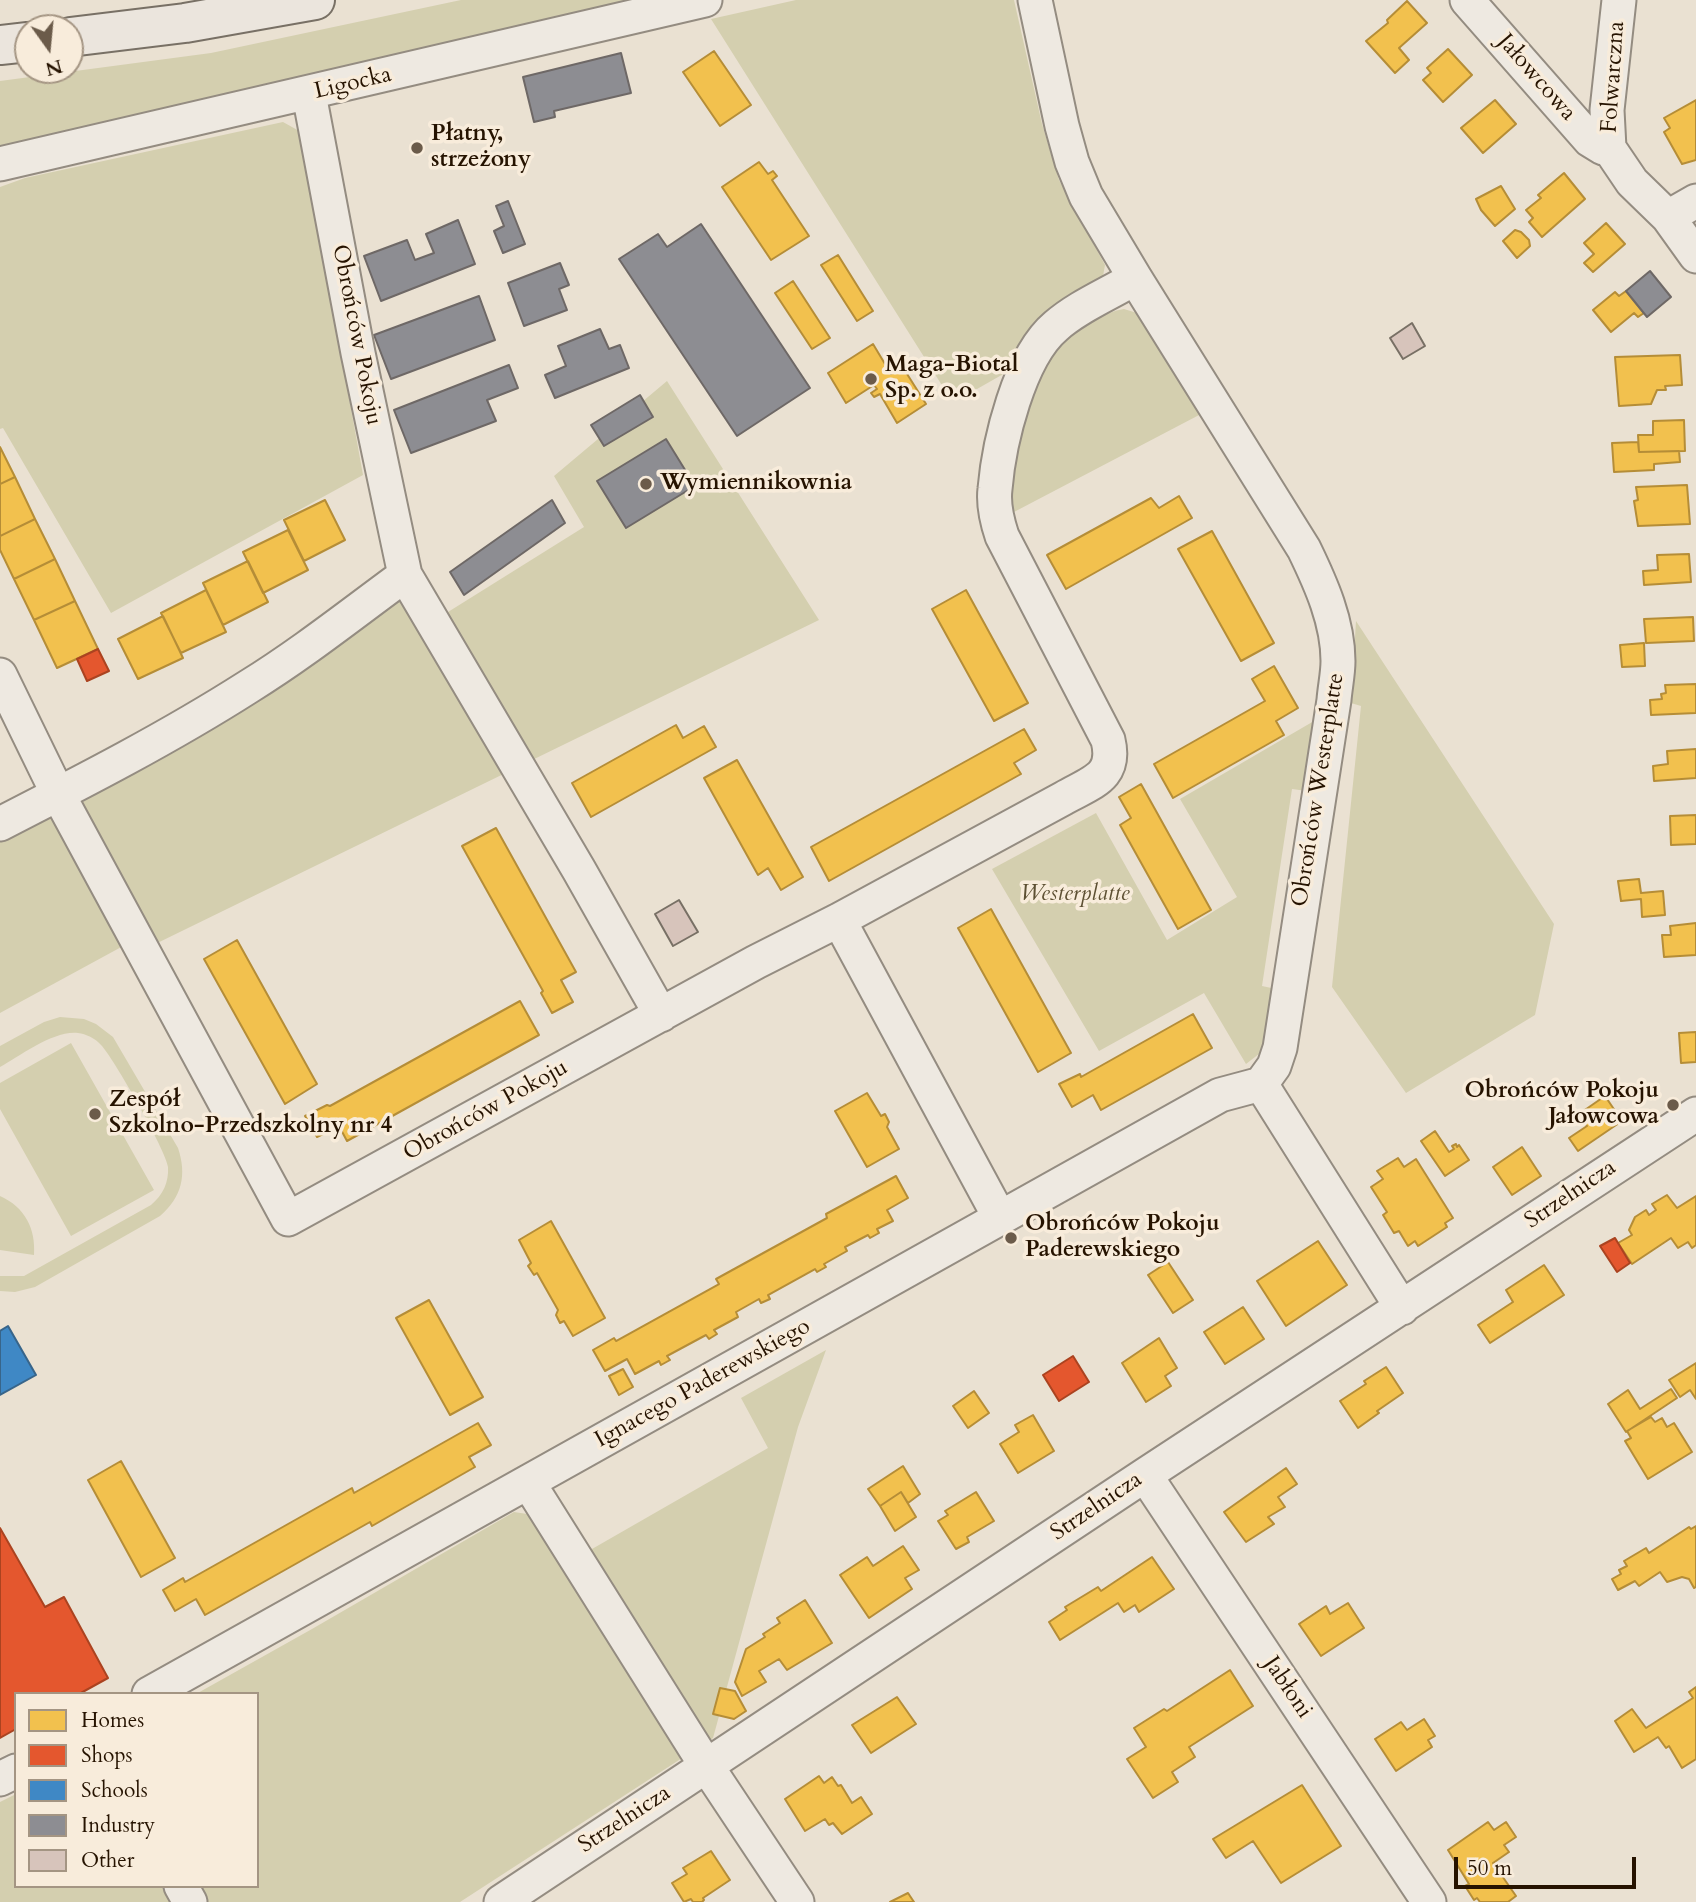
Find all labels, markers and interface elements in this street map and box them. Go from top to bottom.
north arrow [14,14,84,84]
street label: Folwarczna [1596,20,1632,134]
street label: Jałowcowa [1491,29,1581,127]
text: N [43,53,65,82]
street label: Ligocka [312,62,394,106]
place label: Płatny, strzeżony [431,121,531,175]
marker: Płatny, strzeżony [409,140,425,156]
street label: Obrońców Pokoju [325,242,387,428]
place label: Maga-Biotal Sp. z o.o. [885,352,1018,406]
marker: Maga-Biotal Sp. z o.o. [863,371,879,387]
place label: Wymiennikownia [660,470,852,498]
marker: Wymiennikownia [638,476,654,492]
street label: Obrońców Westerplatte [1287,671,1351,909]
park label: Westerplatte [1020,881,1130,909]
street label: Obrońców Pokoju [399,1054,573,1168]
place label: Obrońców Pokoju Jałowcowa [1464,1078,1659,1132]
place label: Zespół Szkolno-Przedszkolny nr 4 [109,1087,392,1141]
marker: Obrońców Pokoju Jałowcowa [1665,1097,1681,1113]
marker: Zespół Szkolno-Przedszkolny nr 4 [87,1106,103,1122]
street label: Strzelnicza [1520,1154,1622,1236]
place label: Obrońców Pokoju Paderewskiego [1025,1211,1220,1265]
marker: Obrońców Pokoju Paderewskiego [1003,1230,1019,1246]
street label: Ignacego Paderewskiego [591,1313,815,1455]
street label: Strzelnicza [1046,1466,1148,1548]
street label: Jabłoni [1256,1652,1318,1724]
legend [14,1692,259,1888]
text: Homes [81,1706,144,1735]
text: Shops [81,1741,133,1770]
text: Schools [81,1776,148,1805]
street label: Strzelnicza [574,1780,676,1860]
text: Industry [81,1811,155,1840]
scale bar [1458,1842,1640,1886]
text: Other [81,1846,135,1875]
text: 50 m [1467,1854,1512,1883]

